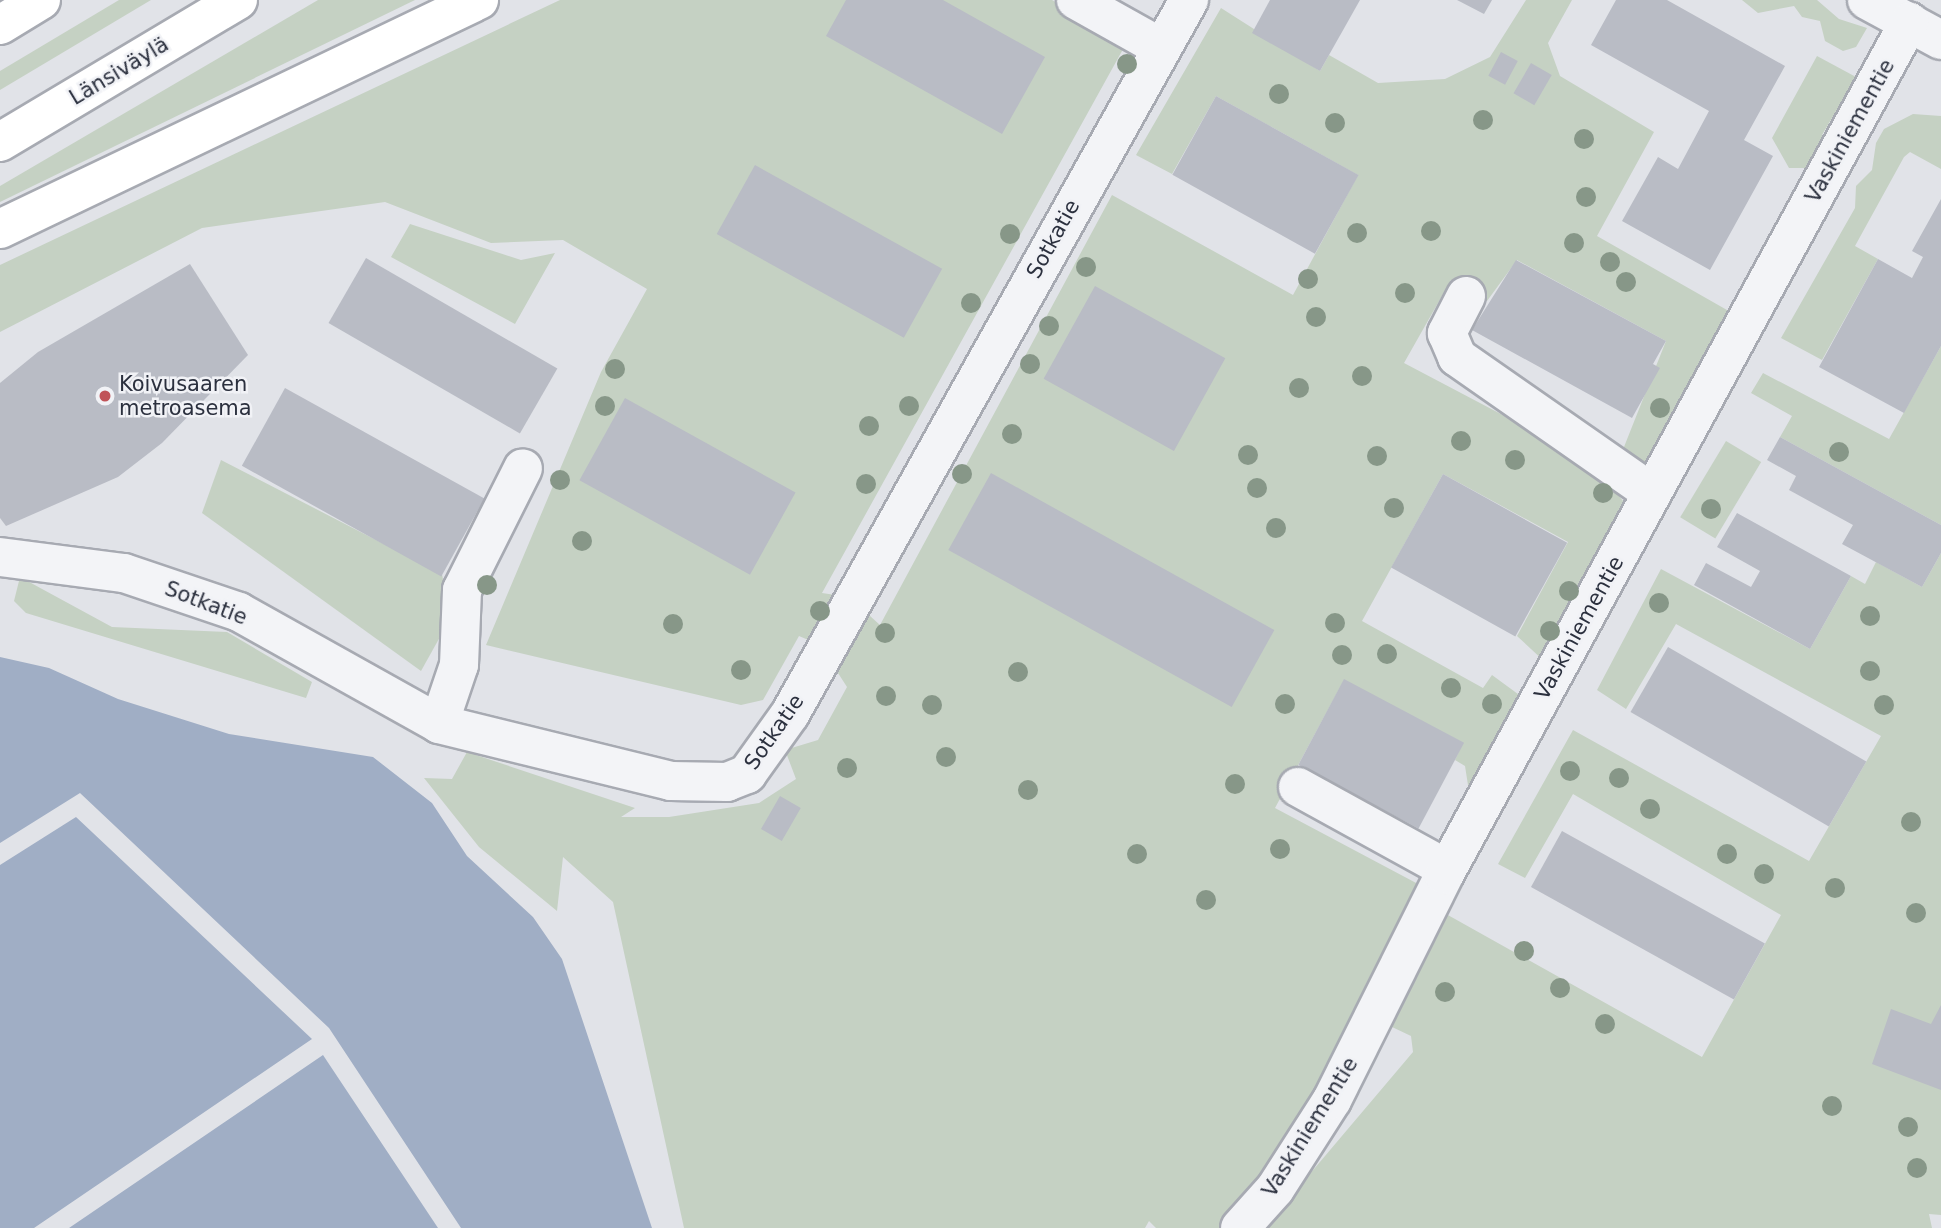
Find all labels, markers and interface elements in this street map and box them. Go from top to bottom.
street label: Länsiväylä [65,32,173,110]
street label: Vaskiniementie [1800,55,1900,207]
street label: Sotkatie [1021,195,1085,283]
place label: Koivusaaren metroasema [119,371,252,421]
marker: Koivusaaren metroasema [97,388,113,404]
street label: Vaskiniementie [1529,552,1629,704]
street label: Sotkatie [161,576,251,630]
street label: Sotkatie [739,690,809,774]
street label: Vaskiniementie [1257,1052,1363,1202]

